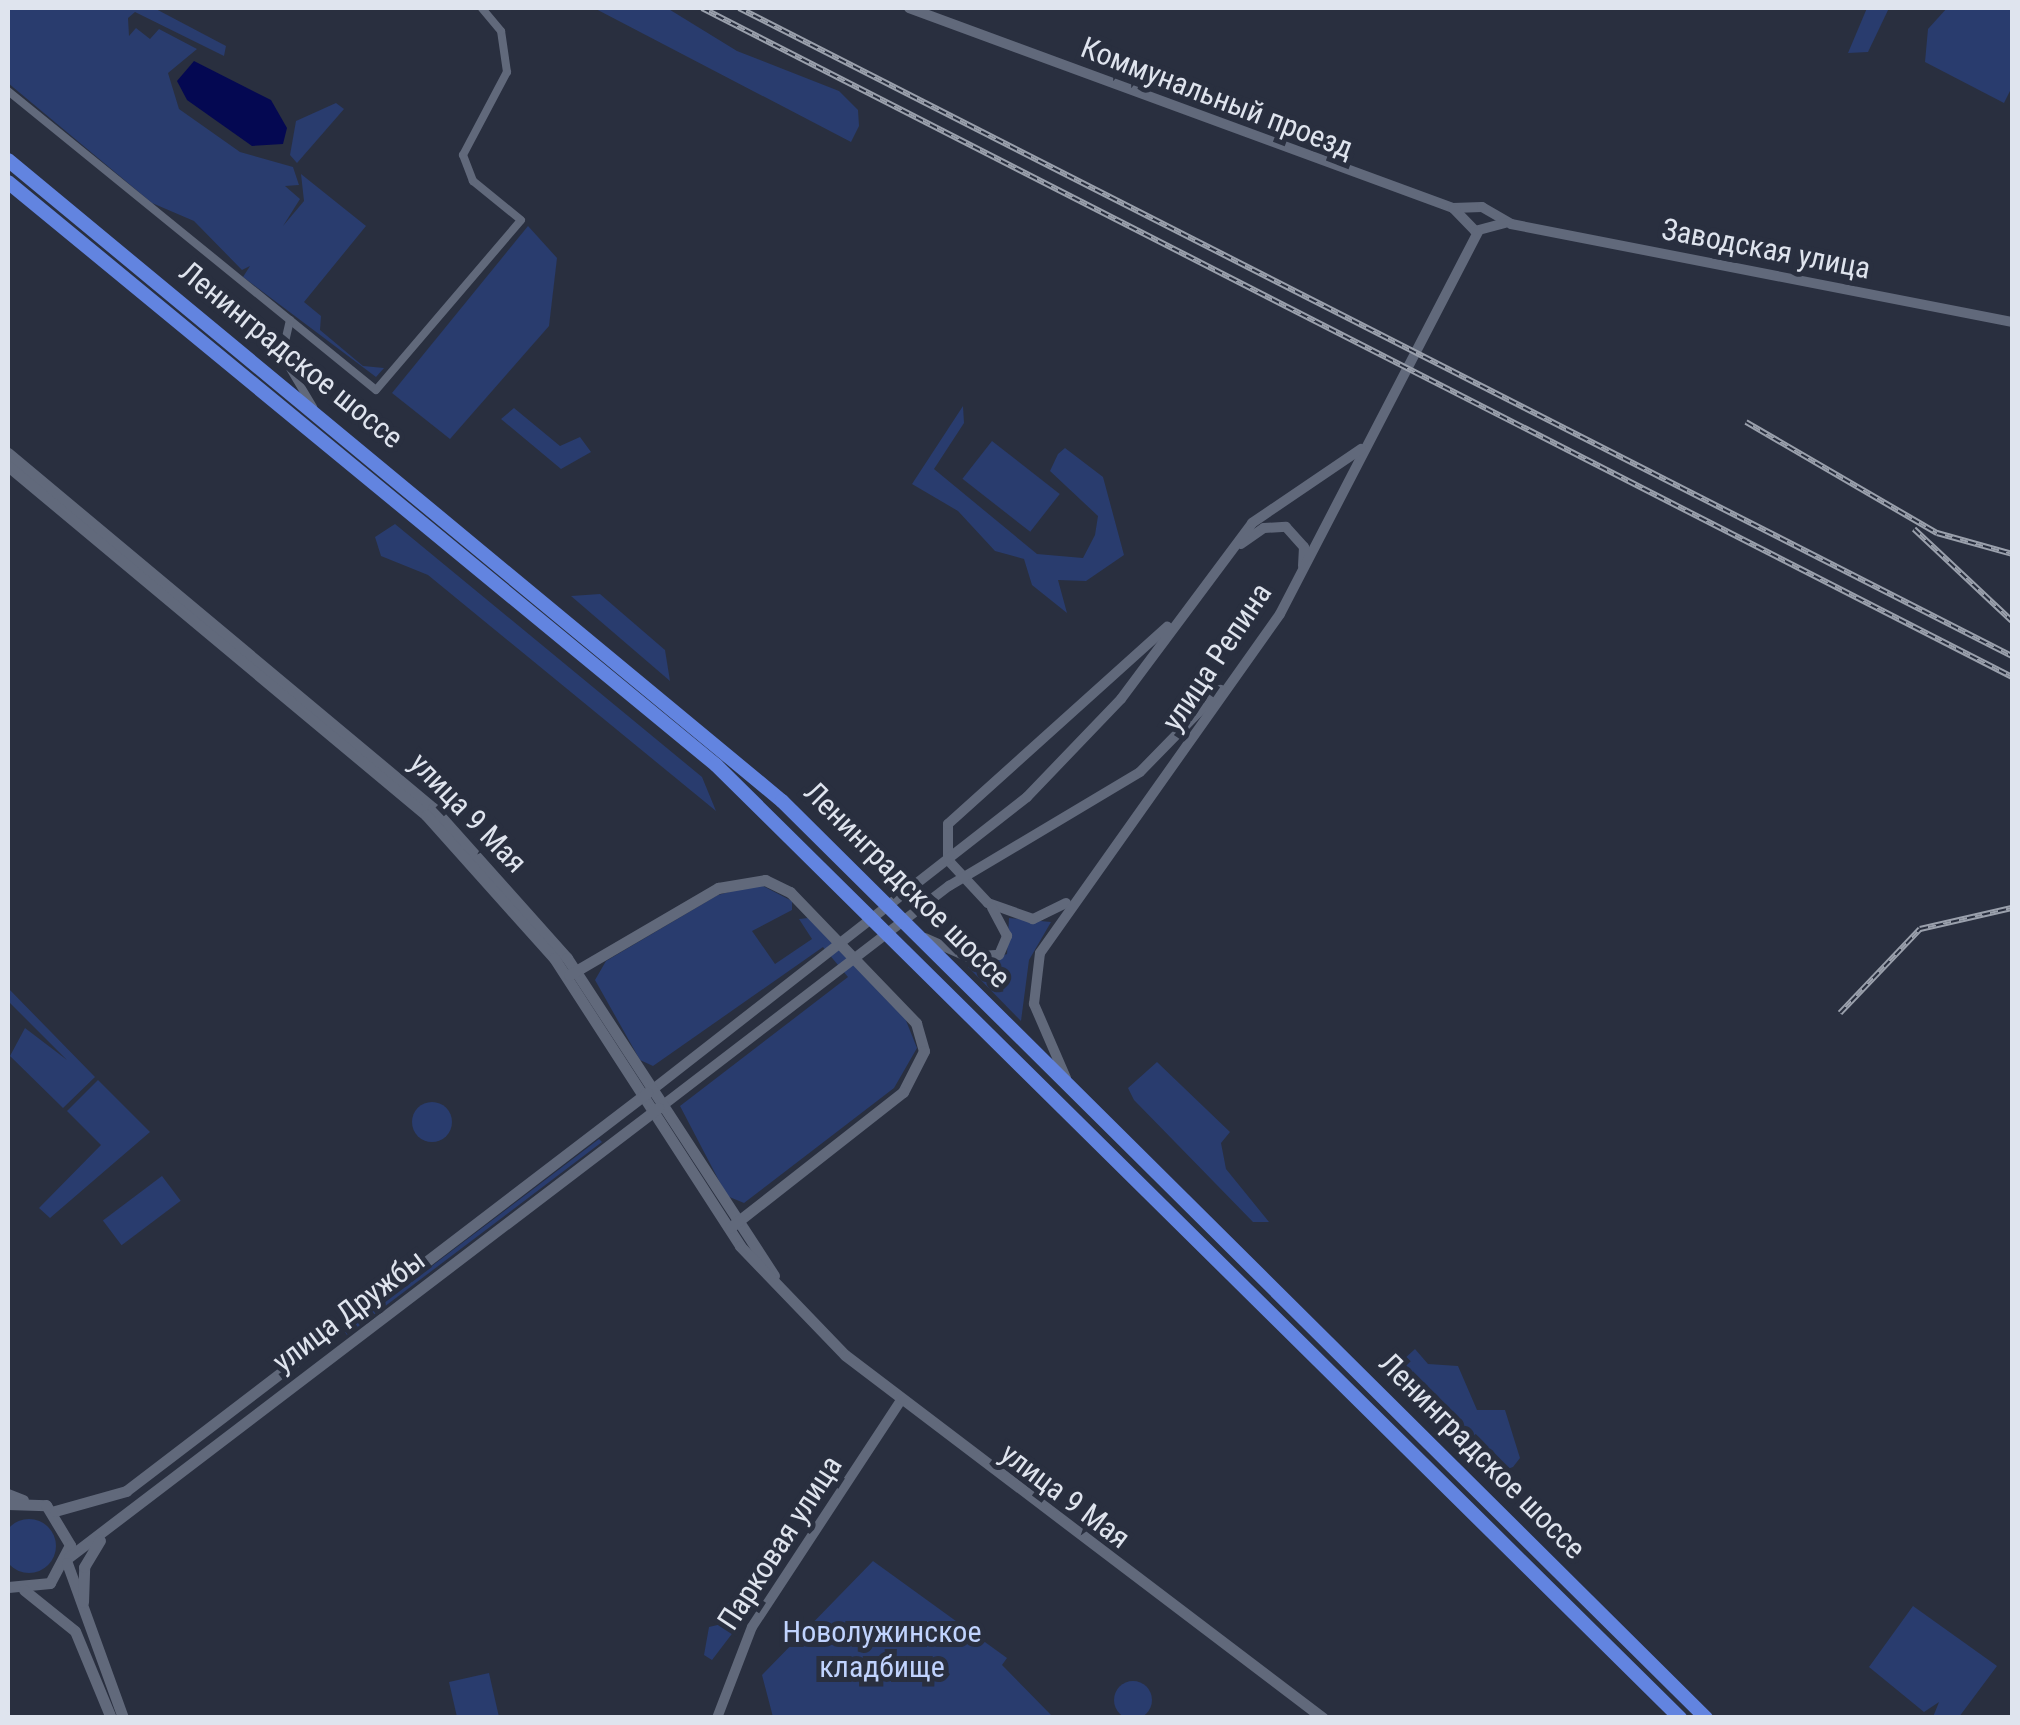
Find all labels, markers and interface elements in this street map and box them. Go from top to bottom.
street label: Коммунальный проезд [1076,29,1358,167]
street label: Заводская улица [1659,211,1873,287]
street label: Ленинградское шоссе [172,254,410,456]
street label: улица Репина [1155,576,1279,738]
street label: улица 9 Мая [402,746,534,880]
street label: Ленинградское шоссе [796,774,1018,996]
street label: улица Дружбы [266,1242,432,1380]
street label: Ленинградское шоссе [1371,1345,1593,1567]
street label: улица 9 Мая [993,1436,1137,1556]
street label: Парковая улица [710,1449,850,1637]
park label: Новолужинское кладбище [783,1614,981,1684]

